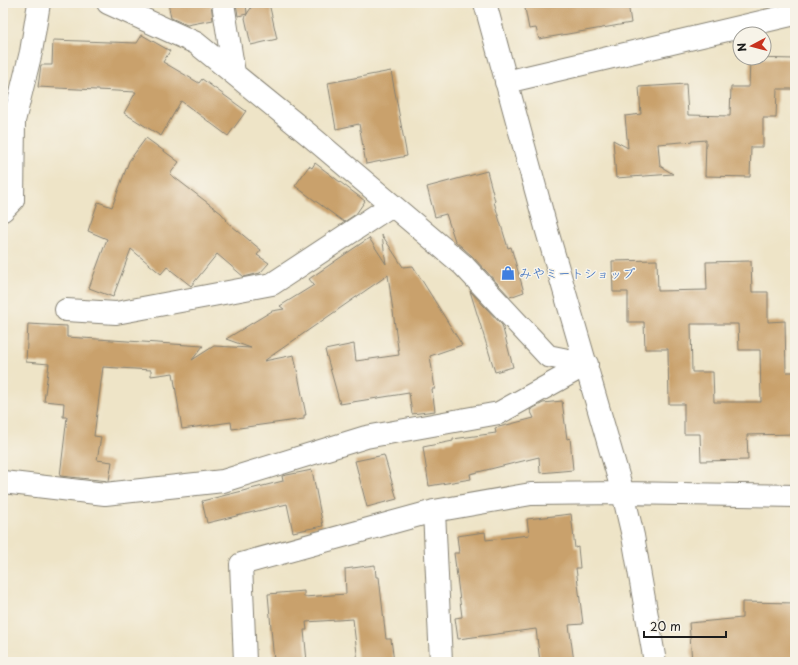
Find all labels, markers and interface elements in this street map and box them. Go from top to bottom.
north arrow [732,26,772,66]
text: N [733,42,751,53]
place label: みやミートショップ [519,263,635,282]
shop icon: みやミートショップ [500,265,516,281]
scale bar [644,613,726,639]
text: 20 m [650,617,681,635]

